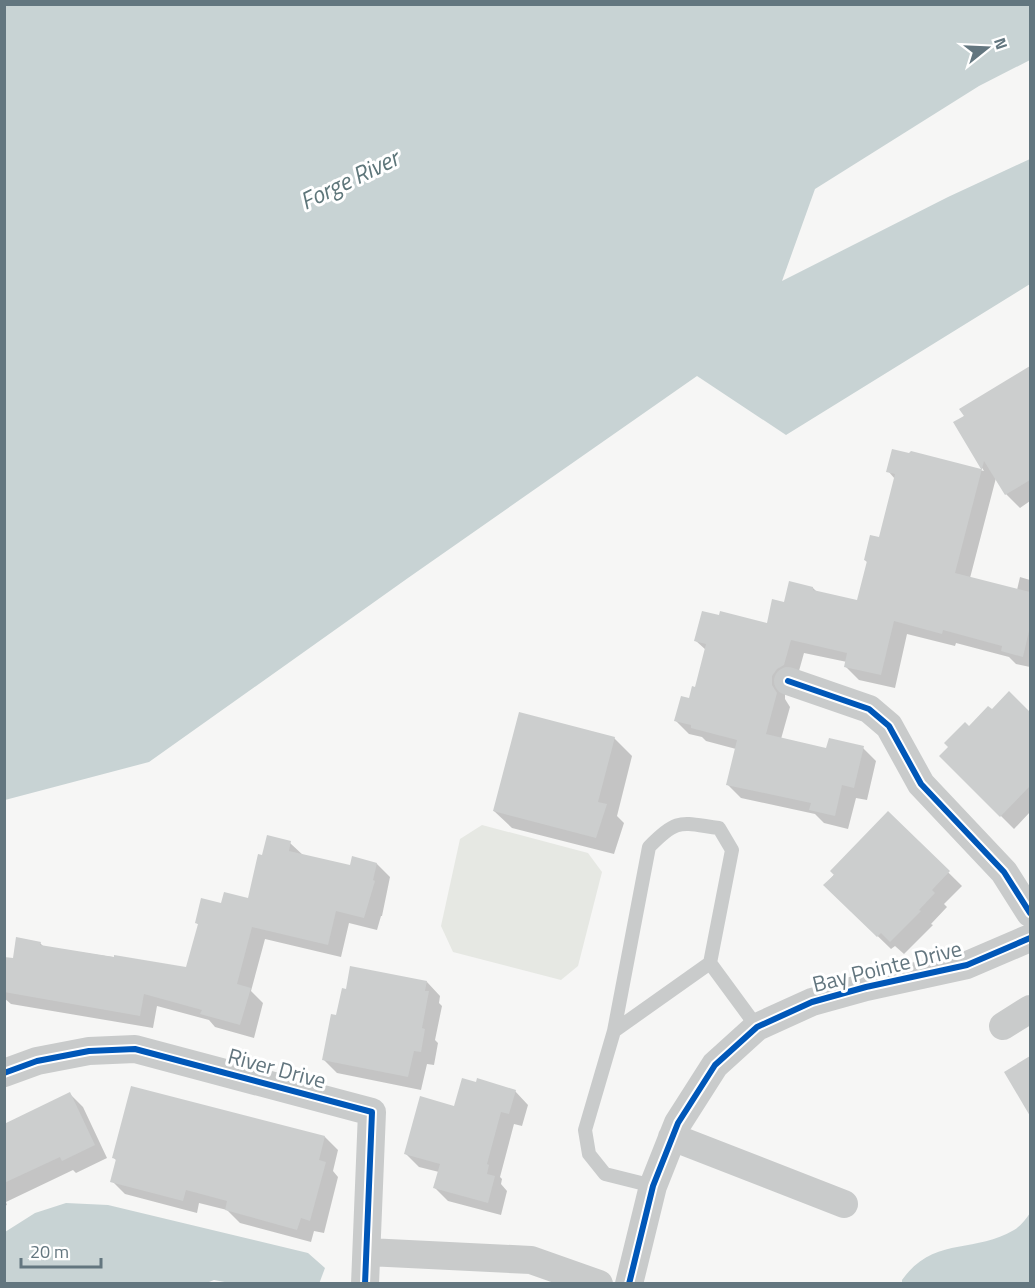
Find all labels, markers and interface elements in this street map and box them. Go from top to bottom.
north arrow [957,18,1017,78]
text: N [988,34,1014,52]
water label: Forge River [293,138,408,218]
street label: Bay Pointe Drive [809,931,965,1001]
street label: River Drive [224,1039,330,1097]
scale bar [21,1231,100,1269]
text: 20 m [30,1238,69,1265]

